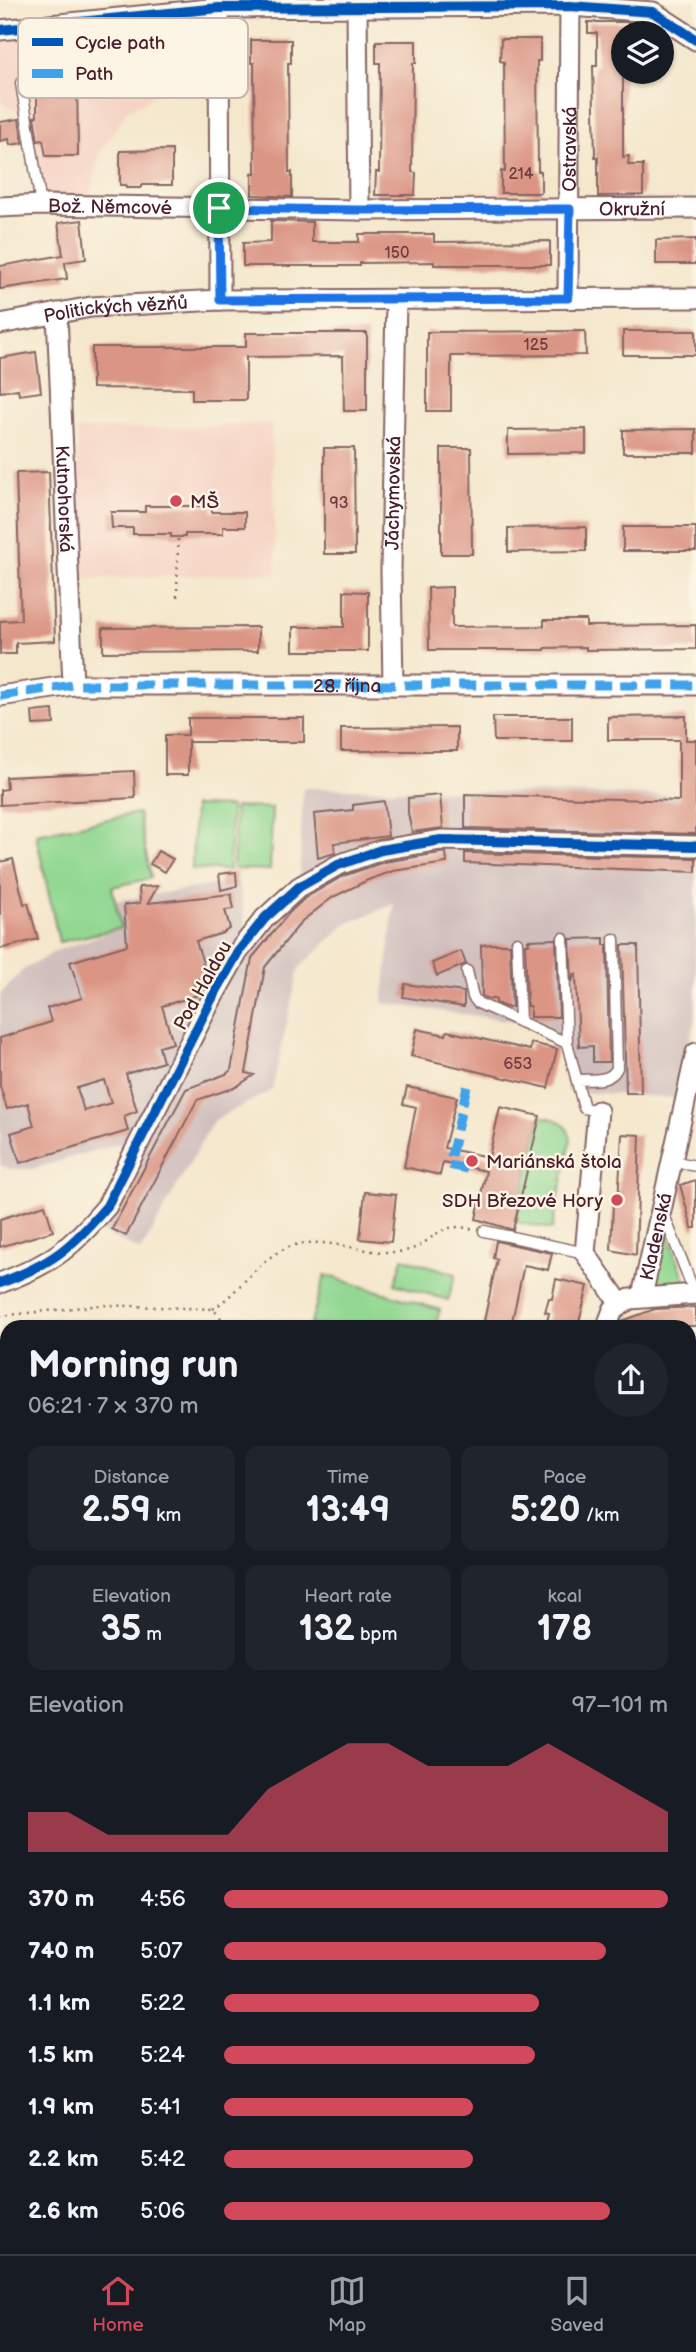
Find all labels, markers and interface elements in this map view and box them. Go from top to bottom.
legend [18,18,248,98]
map controls [611,21,674,84]
button: layers [611,21,674,84]
text: Cycle path [75,32,165,55]
text: Path [75,63,113,86]
street label: Ostravská [559,106,582,192]
house number: 214 [508,165,534,184]
pin [189,178,249,238]
icon: arrive [200,189,238,227]
street label: Bož. Němcové [48,195,172,220]
street label: Okružní [599,198,665,222]
house number: 150 [385,244,409,263]
street label: Politických vězňů [42,292,188,329]
house number: 125 [524,336,548,355]
street label: Jáchymovská [381,436,406,550]
street label: Kutnohorská [50,445,77,553]
place label: MŠ [190,491,219,514]
marker: MŠ [168,493,184,509]
house number: 93 [329,494,349,513]
street label: 28. října [313,675,381,698]
street label: Pod Haldou [169,937,237,1035]
house number: 653 [504,1055,533,1074]
place label: Mariánská štola [486,1151,622,1174]
marker: Mariánská štola [464,1153,480,1169]
place label: SDH Březové Hory [442,1190,603,1213]
street label: Kladenská [636,1191,678,1283]
marker: SDH Březové Hory [609,1192,625,1208]
text: Morning run [28,1343,239,1388]
button: share [594,1343,668,1417]
text: 06:21 · 7 × 370 m [28,1392,199,1420]
text: Distance [93,1466,169,1489]
text: Time [327,1466,369,1489]
text: Pace [543,1466,586,1489]
text: 2.59 [82,1489,151,1532]
text: 13:49 [306,1489,390,1532]
text: 5:20 [510,1489,581,1532]
text: km [151,1504,181,1527]
text: /km [581,1504,619,1527]
text: Elevation [92,1585,171,1608]
text: Heart rate [304,1585,392,1608]
text: kcal [548,1585,582,1608]
text: 35 [101,1608,141,1651]
text: 132 [299,1608,355,1651]
text: 178 [537,1608,592,1651]
text: m [141,1623,162,1646]
text: bpm [355,1623,397,1646]
text: Elevation [28,1691,124,1719]
text: 97–101 m [572,1691,668,1719]
text: 370 m [28,1885,94,1913]
text: 4:56 [140,1885,186,1913]
text: 740 m [28,1937,94,1965]
text: 5:07 [140,1937,183,1965]
text: 1.1 km [28,1989,90,2017]
text: 5:22 [140,1989,185,2017]
text: 1.5 km [28,2041,94,2069]
text: 5:24 [140,2041,185,2069]
text: 1.9 km [28,2093,94,2121]
text: 5:41 [140,2093,181,2121]
text: 2.2 km [28,2145,99,2173]
text: 5:42 [140,2145,185,2173]
text: 2.6 km [28,2197,99,2225]
text: 5:06 [140,2197,185,2225]
tab: Home [92,2272,144,2337]
tab: Map [328,2272,366,2337]
tab: Saved [551,2272,604,2337]

